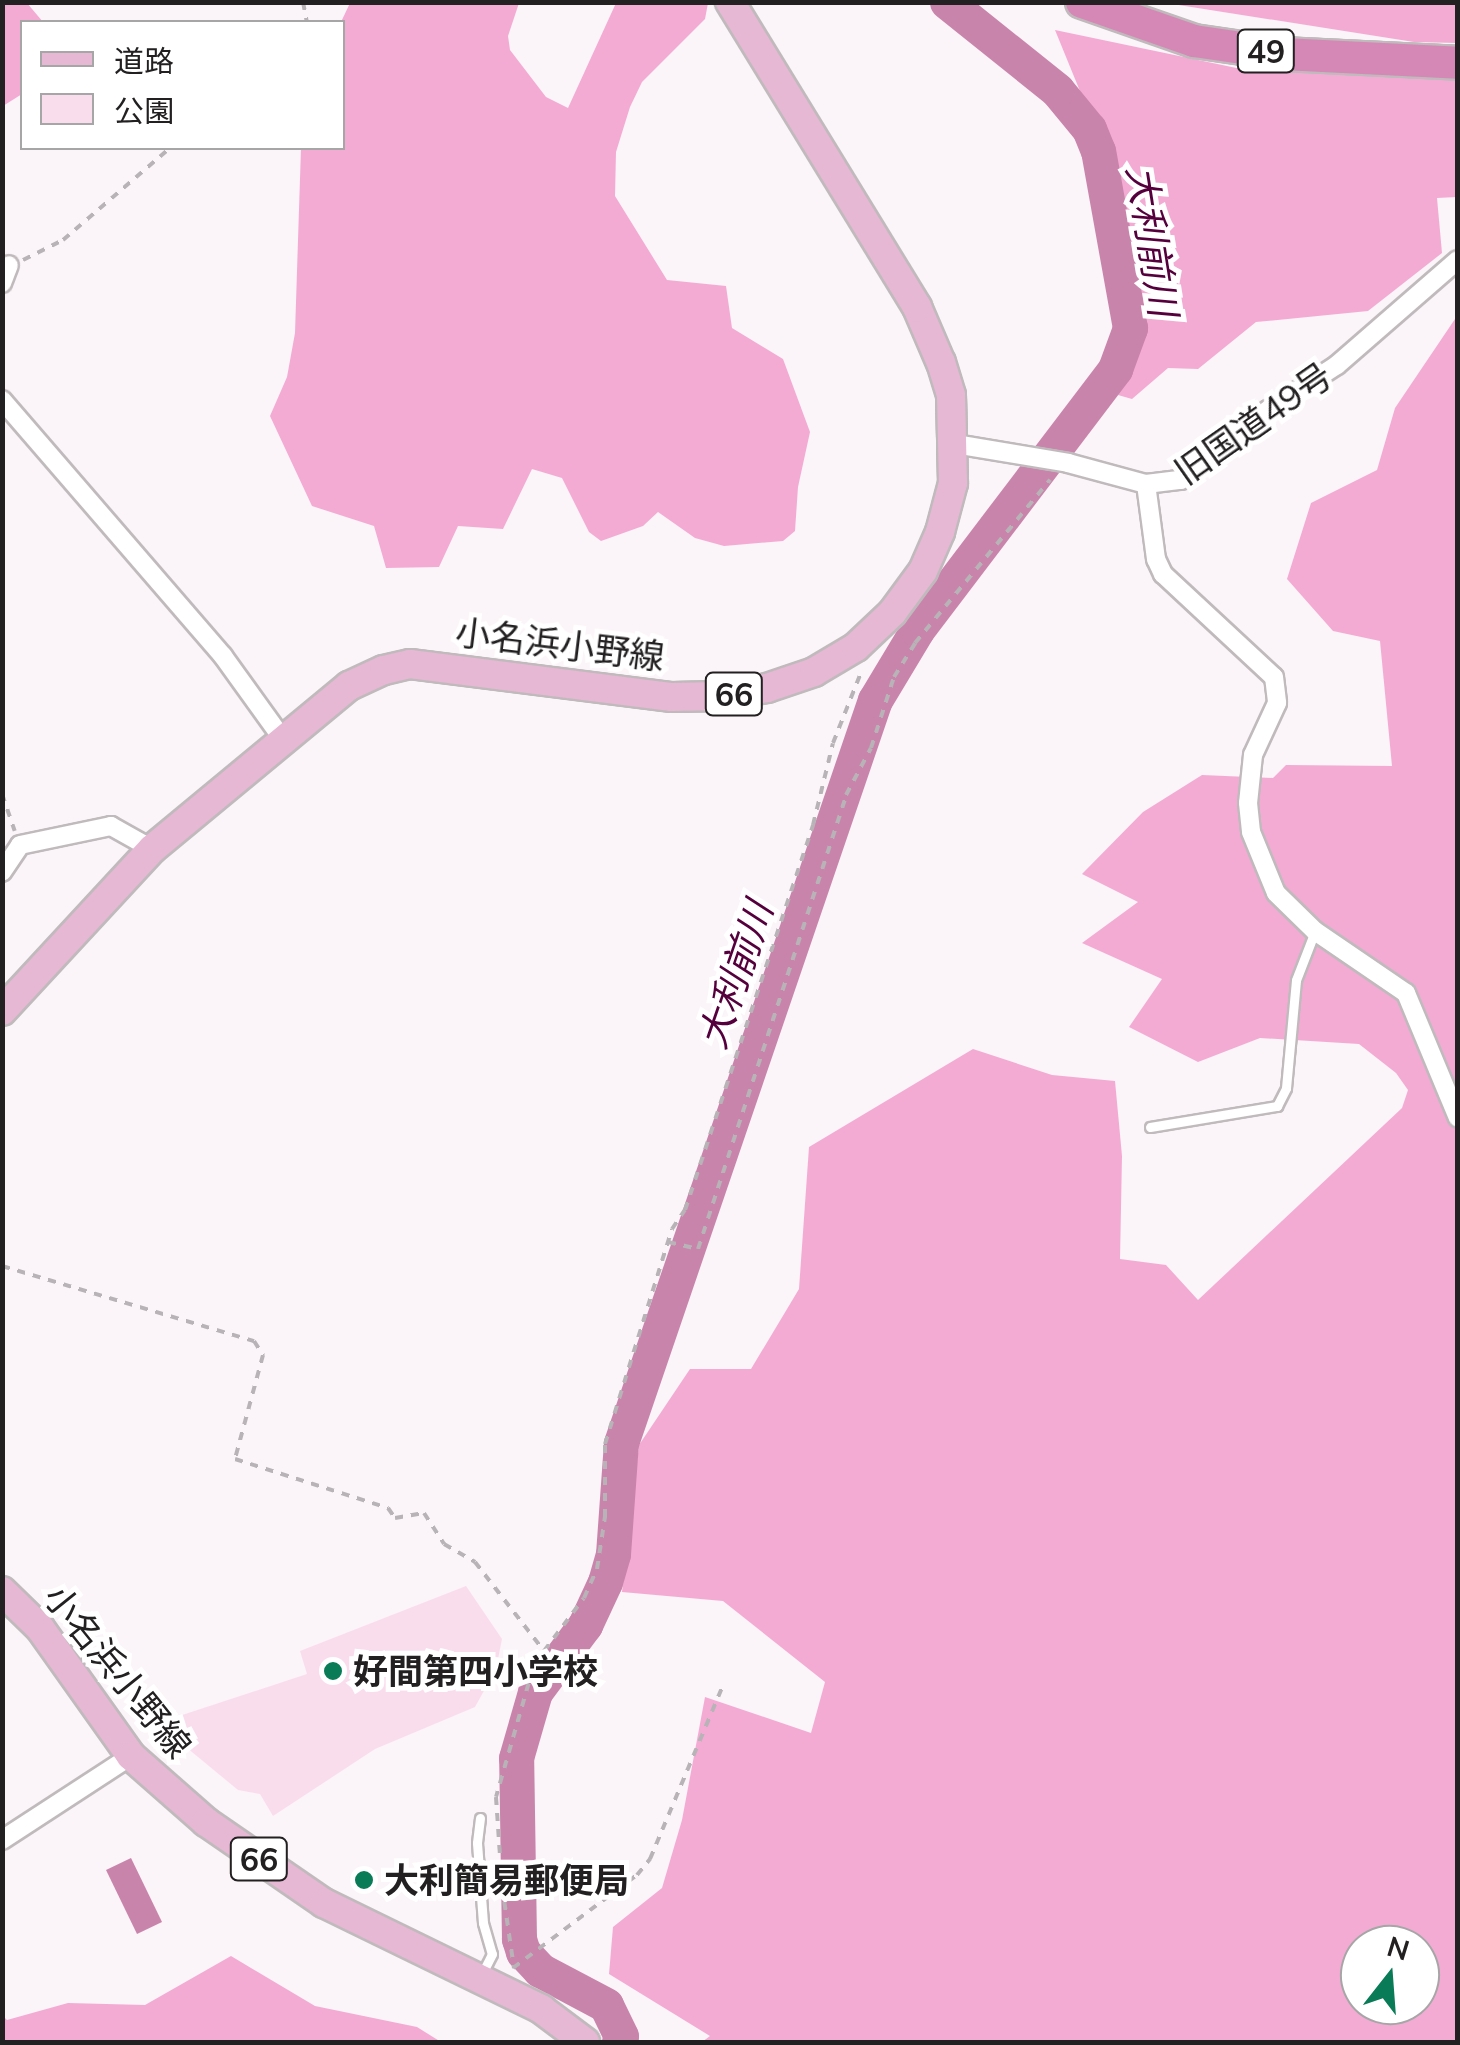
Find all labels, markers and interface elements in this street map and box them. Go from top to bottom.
legend [20,20,345,150]
road number: 49 [1236,24,1296,78]
text: 道路 [114,42,174,80]
text: 公園 [114,92,174,130]
water label: 大利前川 [1118,162,1186,320]
street label: 旧国道49号 [1166,354,1340,492]
street label: 小名浜小野線 [453,610,667,678]
road number: 66 [704,667,764,721]
water label: 大利前川 [690,896,782,1054]
street label: 小名浜小野線 [36,1576,200,1766]
place label: 好間第四小学校 [353,1650,598,1692]
marker: 好間第四小学校 [322,1660,344,1682]
road number: 66 [229,1832,289,1886]
place label: 大利簡易郵便局 [384,1859,629,1901]
marker: 大利簡易郵便局 [353,1869,375,1891]
north arrow [1340,1925,1440,2025]
text: N [1383,1928,1414,1968]

